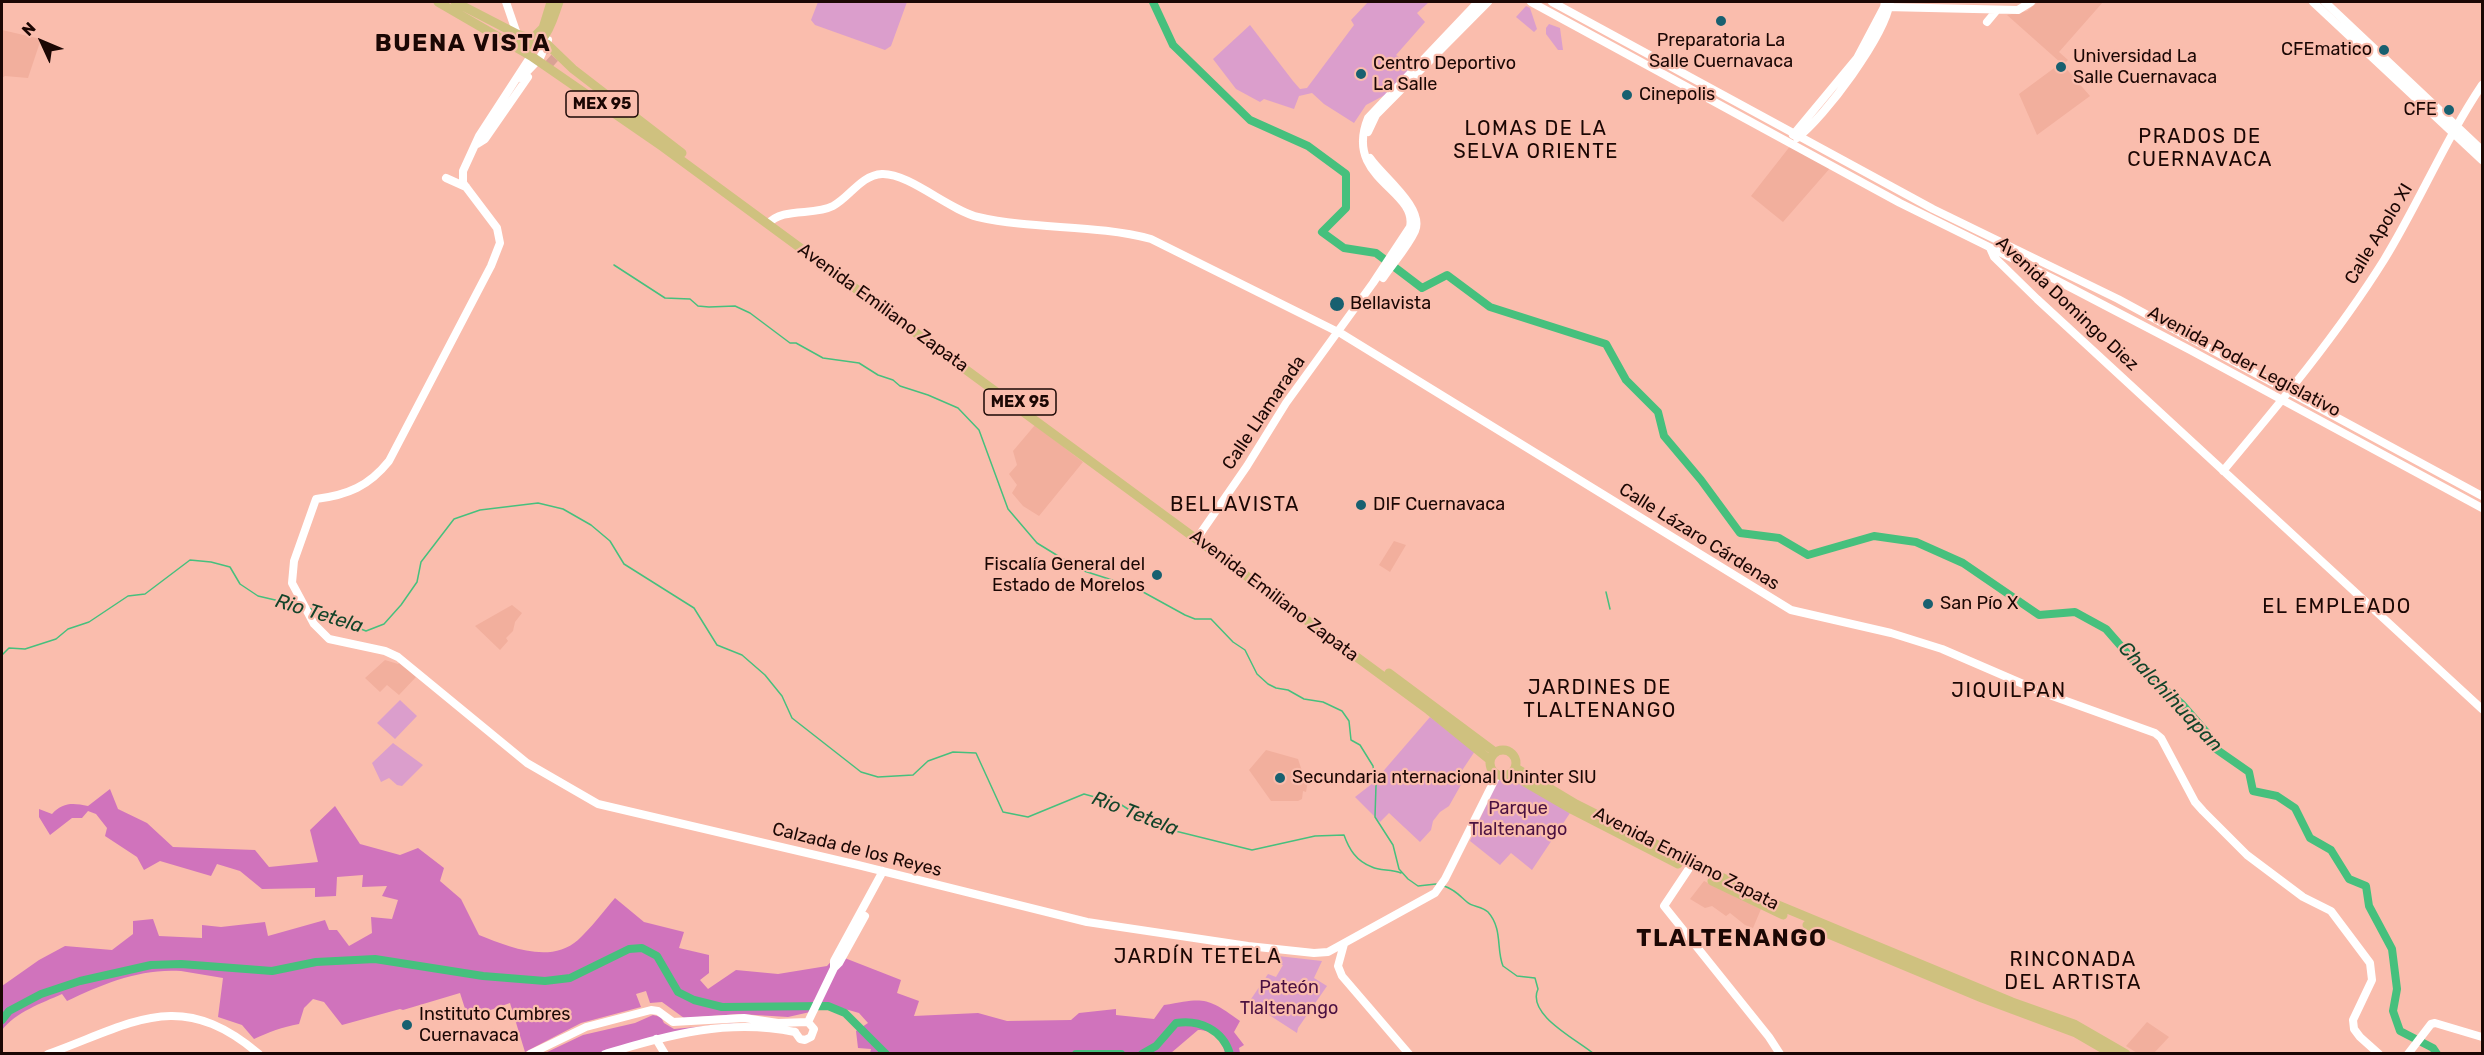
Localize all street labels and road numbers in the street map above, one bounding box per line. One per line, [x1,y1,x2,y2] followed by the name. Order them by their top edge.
[566,91,638,117] road number: MEX 95
[2340,180,2418,288] street label: Calle Apolo XI
[1991,232,2143,376] street label: Avenida Domingo Diez
[794,239,972,377] street label: Avenida Emiliano Zapata
[2144,302,2344,422] street label: Avenida Poder Legislativo
[1218,352,1310,474] street label: Calle Llamarada
[984,389,1056,415] road number: MEX 95
[1615,479,1783,595] street label: Calle Lázaro Cárdenas
[1185,526,1363,666] street label: Avenida Emiliano Zapata
[1590,803,1782,915] street label: Avenida Emiliano Zapata
[770,818,944,882] street label: Calzada de los Reyes

